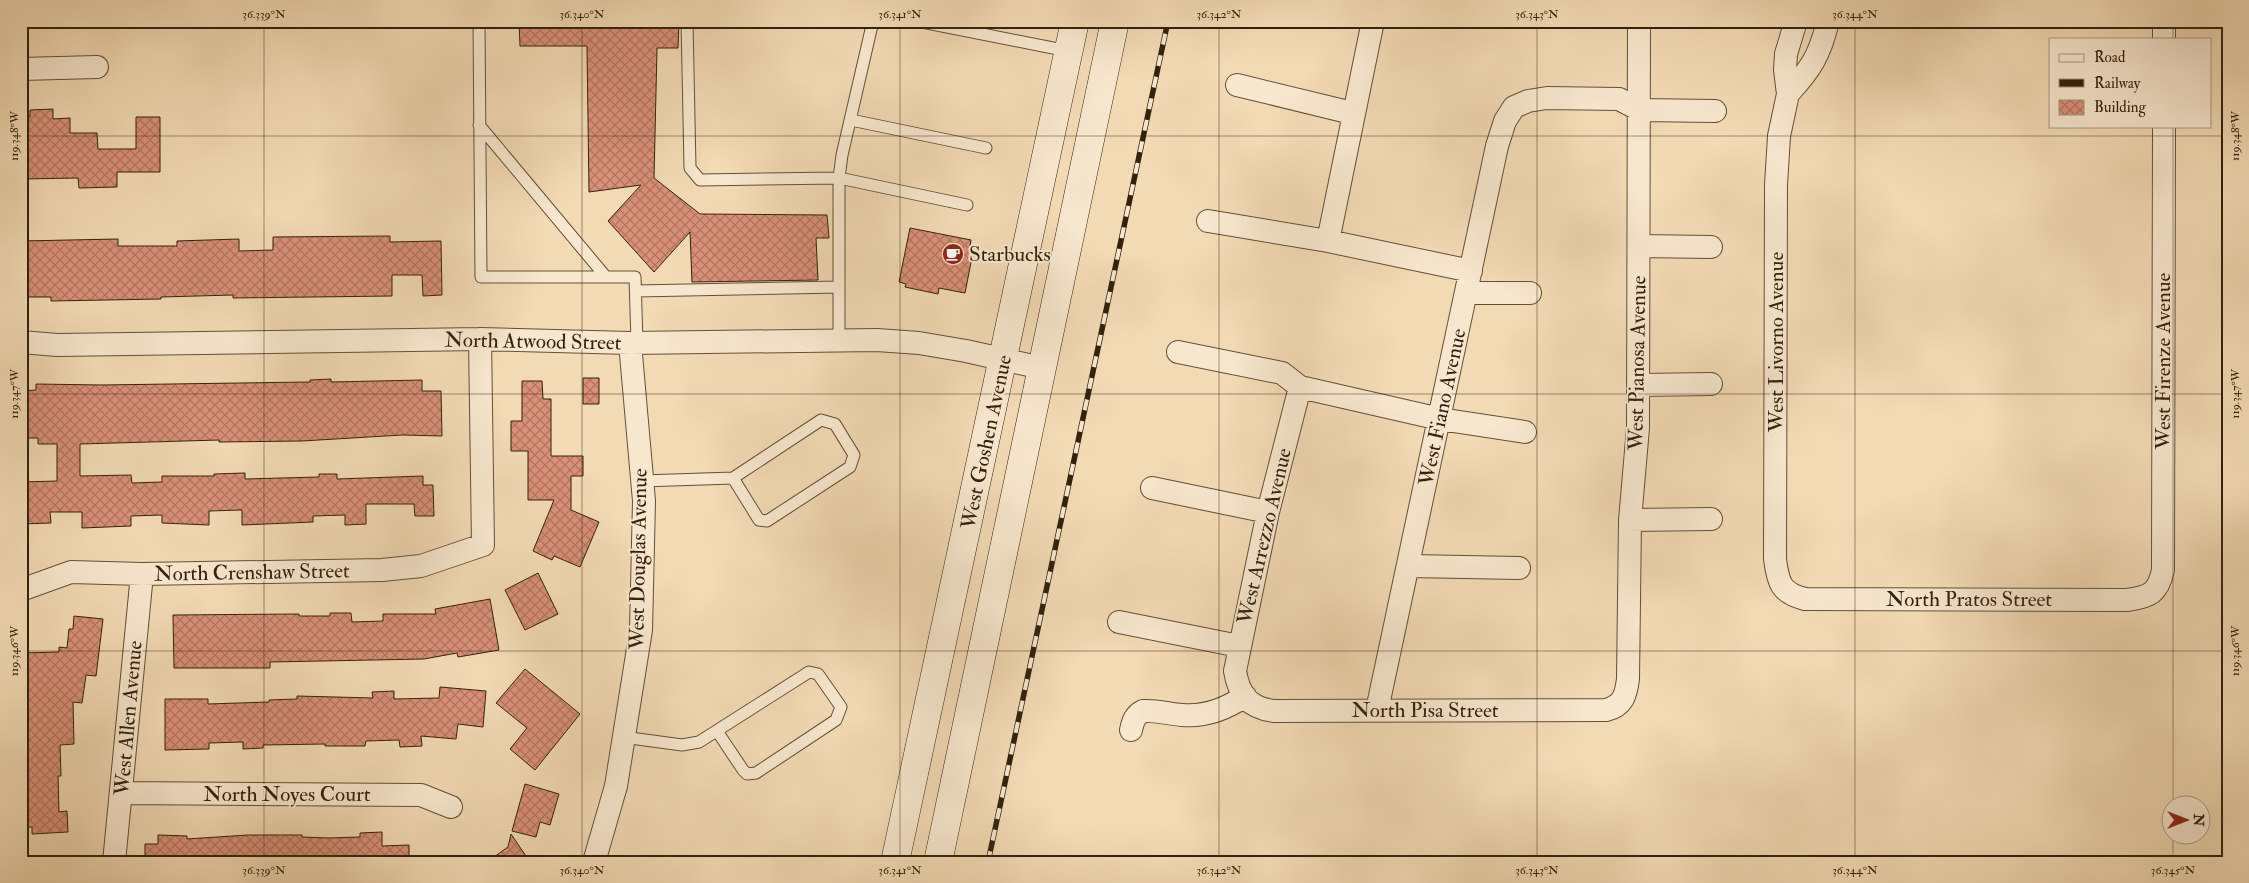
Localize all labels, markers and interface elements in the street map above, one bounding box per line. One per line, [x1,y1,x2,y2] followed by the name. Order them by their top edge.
[242,7,286,22] text: 36.339°N
[559,7,605,22] text: 36.340°N
[878,7,922,22] text: 36.341°N
[1196,7,1242,22] text: 36.342°N
[1515,7,1559,22] text: 36.343°N
[1832,7,1878,22] text: 36.344°N
[2049,38,2212,128] legend
[2094,48,2126,67] text: Road
[2094,74,2141,93] text: Railway
[2094,98,2146,117] text: Building
[7,110,22,161] text: 119.348°W
[2228,110,2243,161] text: 119.348°W
[969,241,1051,268] place label: Starbucks
[941,242,965,266] cafe icon: Starbucks
[1763,252,1790,433] street label: West Livorno Avenue
[2150,272,2177,450] street label: West Firenze Avenue
[1622,275,1653,452] street label: West Pianosa Avenue
[444,326,622,357] street label: North Atwood Street
[1412,326,1472,489] street label: West Fiano Avenue
[955,352,1018,533] street label: West Goshen Avenue
[7,368,22,419] text: 119.347°W
[2228,368,2243,419] text: 119.347°W
[1231,445,1298,628] street label: West Arrezzo Avenue
[623,468,654,651] street label: West Douglas Avenue
[154,557,350,588] street label: North Crenshaw Street
[1886,586,2052,613] street label: North Pratos Street
[7,625,22,676] text: 119.346°W
[2228,625,2243,676] text: 119.346°W
[108,639,149,798] street label: West Allen Avenue
[1351,697,1499,724] street label: North Pisa Street
[203,781,371,808] street label: North Noyes Court
[2162,796,2212,846] north arrow
[2190,813,2207,827] text: N
[242,863,286,878] text: 36.339°N
[559,863,605,878] text: 36.340°N
[878,863,922,878] text: 36.341°N
[1196,863,1242,878] text: 36.342°N
[1515,863,1559,878] text: 36.343°N
[1832,863,1878,878] text: 36.344°N
[2151,863,2195,878] text: 36.345°N

